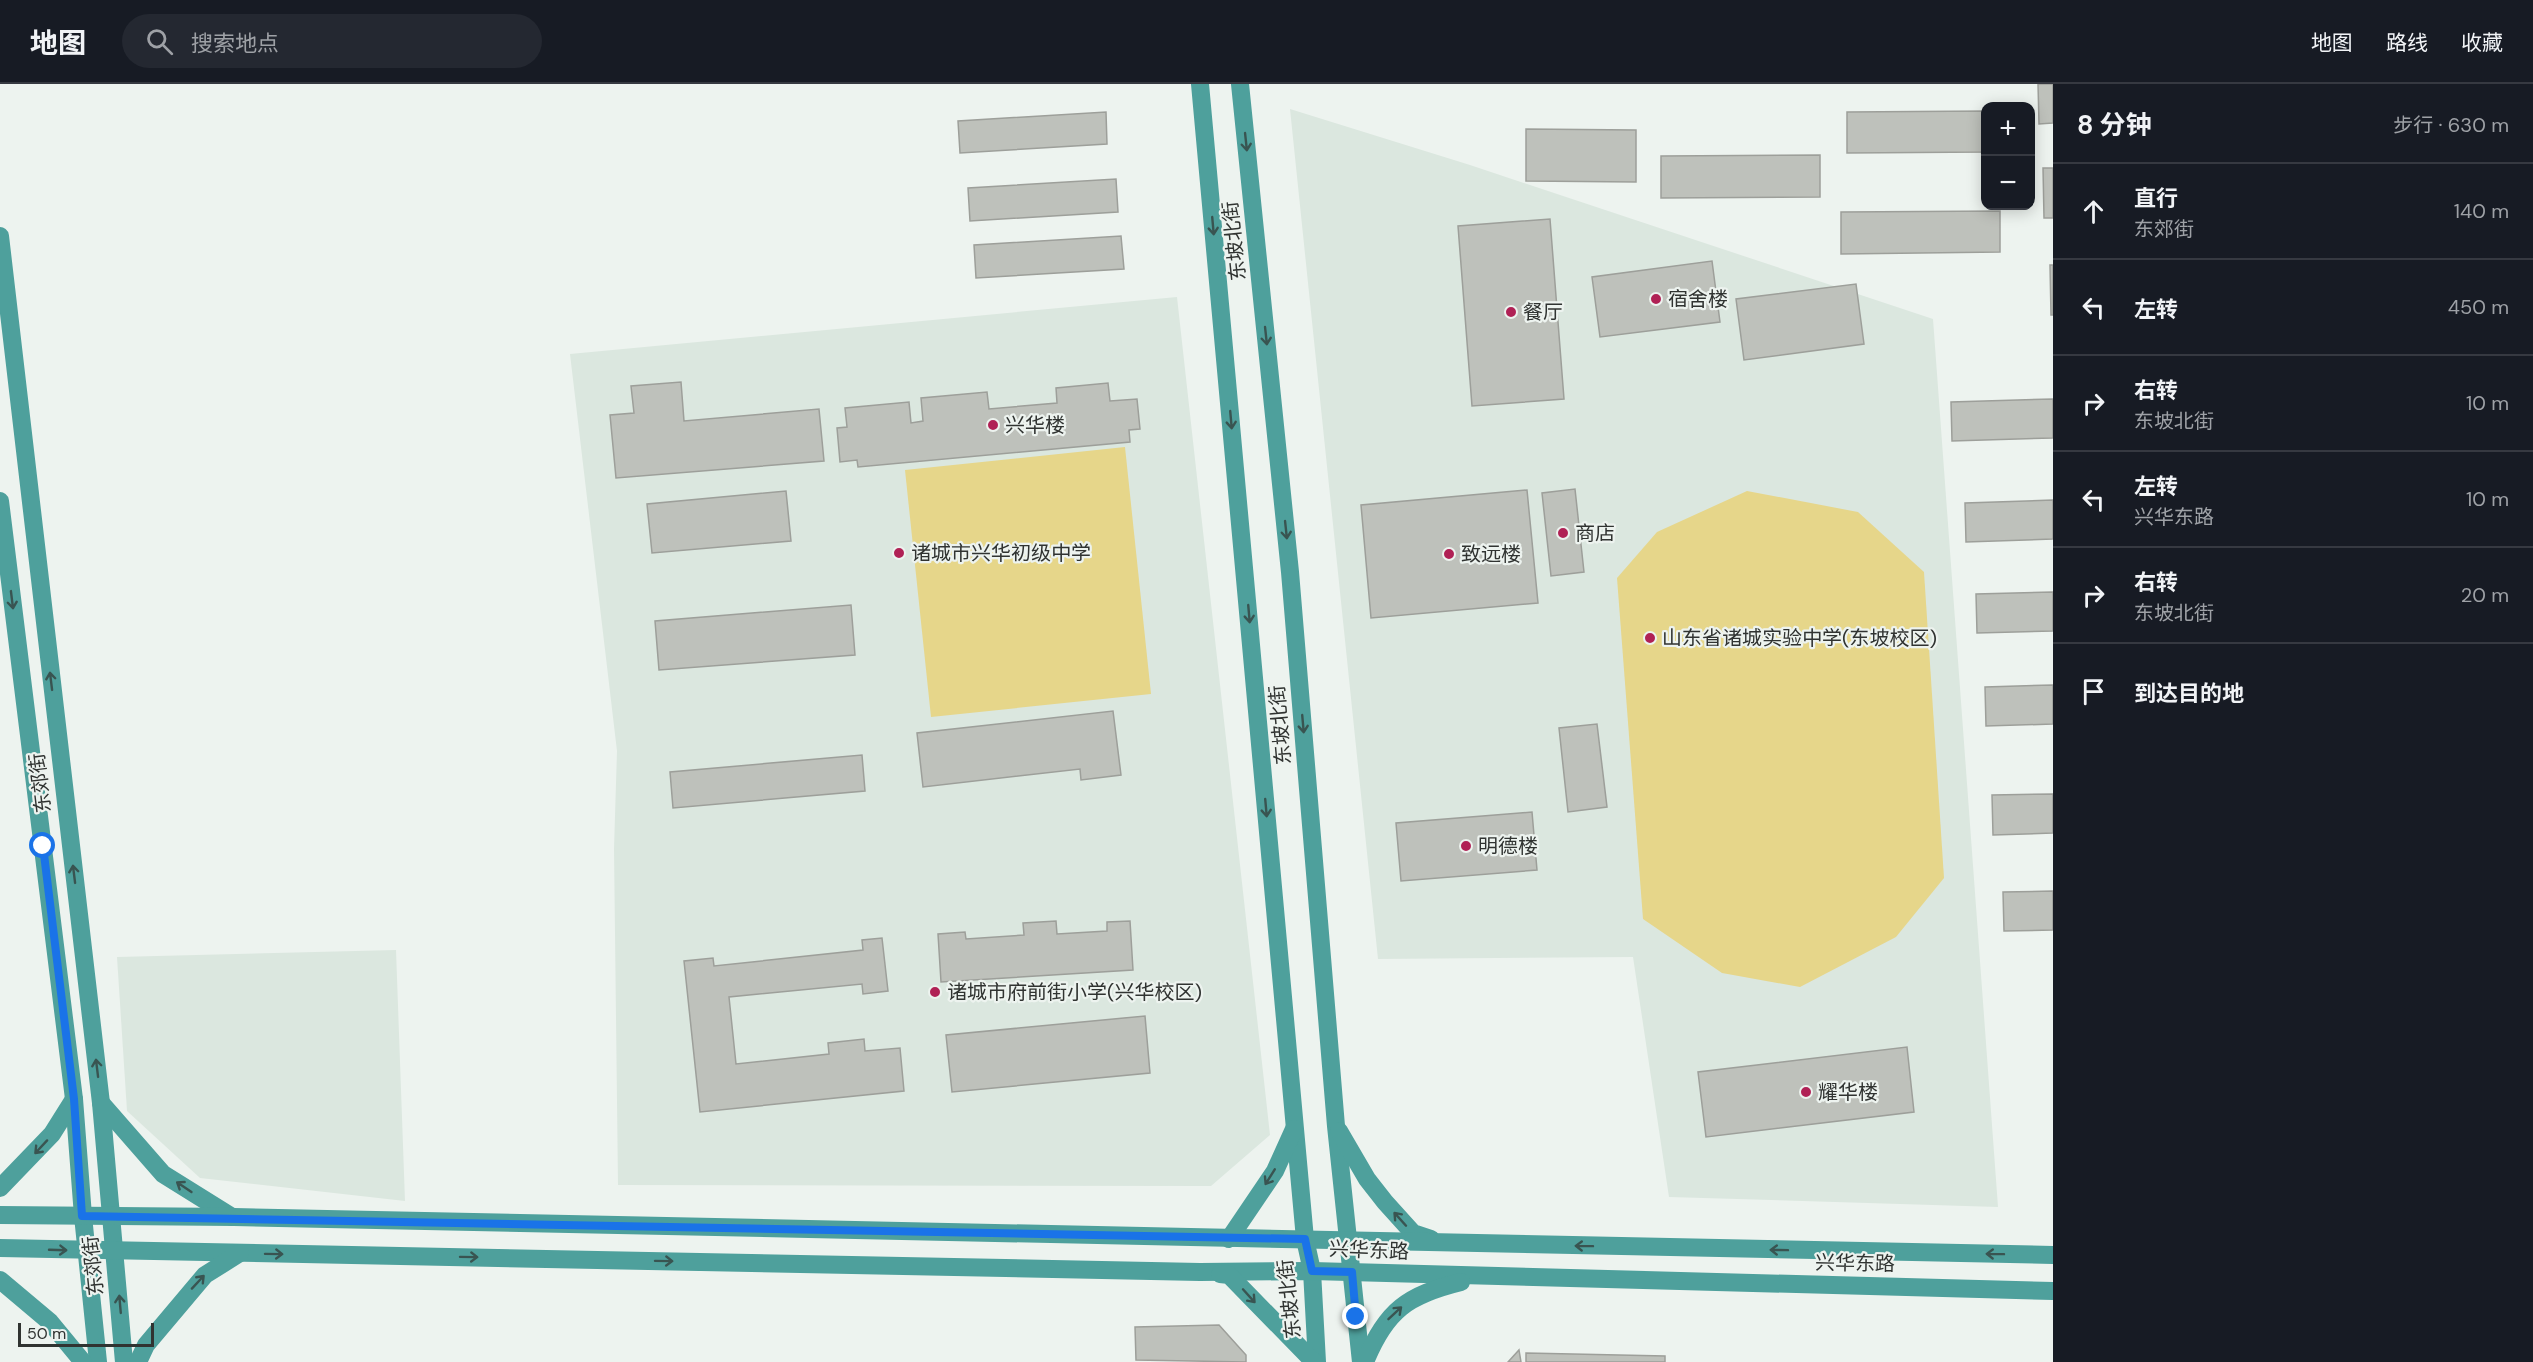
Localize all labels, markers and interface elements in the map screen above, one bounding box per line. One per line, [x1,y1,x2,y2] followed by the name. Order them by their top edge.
[122,14,542,68] search box
[30,25,86,62] text: 地图
[143,25,176,58] icon: search
[191,29,279,58] text: 搜索地点
[2311,29,2353,57] text: 地图
[2386,29,2428,57] text: 路线
[2461,29,2503,57] text: 收藏
[1981,102,2035,210] map controls
[1981,102,2035,156] button: +
[2077,108,2152,142] text: 8 分钟
[2393,112,2509,138] text: 步行 · 630 m
[1241,132,1252,152] one-way arrow
[1981,156,2035,210] button: −
[2134,184,2178,213] text: 直行
[2077,195,2110,228] icon: ahead
[2454,198,2509,224] text: 140 m
[1217,200,1251,282] street label: 东坡北街
[1208,215,1219,235] one-way arrow
[2134,216,2194,242] text: 东郊街
[1668,286,1728,312] place label: 宿舍楼
[2077,291,2110,324] icon: left
[1649,292,1663,306] marker: 宿舍楼
[2448,294,2509,320] text: 450 m
[2134,295,2178,324] text: 左转
[1523,299,1563,325] place label: 餐厅
[1504,305,1518,319] marker: 餐厅
[1261,326,1272,346] one-way arrow
[2134,376,2178,405] text: 右转
[2077,387,2110,420] icon: right
[2466,390,2509,416] text: 10 m
[2134,408,2214,434] text: 东坡北街
[1226,410,1237,430] one-way arrow
[1005,412,1065,438] place label: 兴华楼
[986,418,1000,432] marker: 兴华楼
[2134,472,2178,501] text: 左转
[2077,483,2110,516] icon: left
[2466,486,2509,512] text: 10 m
[2134,504,2214,530] text: 兴华东路
[1281,520,1292,540] one-way arrow
[1575,520,1615,546] place label: 商店
[1556,526,1570,540] marker: 商店
[911,540,1091,566] place label: 诸城市兴华初级中学
[1461,541,1521,567] place label: 致远楼
[892,546,906,560] marker: 诸城市兴华初级中学
[1442,547,1456,561] marker: 致远楼
[2134,568,2178,597] text: 右转
[2077,579,2110,612] icon: right
[2461,582,2509,608] text: 20 m
[7,590,18,610] one-way arrow
[2134,600,2214,626] text: 东坡北街
[1244,604,1255,624] one-way arrow
[1662,625,1937,651] place label: 山东省诸城实验中学(东坡校区)
[1643,631,1657,645] marker: 山东省诸城实验中学(东坡校区)
[45,671,56,691] one-way arrow
[2077,675,2110,708] icon: arrive
[2134,679,2244,708] text: 到达目的地
[1264,684,1296,766] street label: 东坡北街
[1298,714,1309,734] one-way arrow
[23,752,57,814] street label: 东郊街
[1261,798,1272,818] one-way arrow
[29,832,55,858] route start
[1478,833,1538,859] place label: 明德楼
[1459,839,1473,853] marker: 明德楼
[68,865,79,885] one-way arrow
[947,979,1202,1005] place label: 诸城市府前街小学(兴华校区)
[928,985,942,999] marker: 诸城市府前街小学(兴华校区)
[91,1058,102,1078] one-way arrow
[1818,1079,1878,1105] place label: 耀华楼
[1799,1085,1813,1099] marker: 耀华楼
[34,1139,48,1154] one-way arrow
[1264,1168,1276,1185] one-way arrow
[176,1181,192,1193] one-way arrow
[1393,1212,1407,1227] one-way arrow
[77,1235,109,1297] street label: 东郊街
[1329,1236,1409,1264] street label: 兴华东路
[1574,1241,1594,1252] one-way arrow
[1769,1244,1789,1256] one-way arrow
[48,1245,68,1256] one-way arrow
[264,1248,284,1259] one-way arrow
[1985,1248,2005,1260] one-way arrow
[1815,1249,1895,1277] street label: 兴华东路
[459,1252,479,1263] one-way arrow
[654,1255,674,1267] one-way arrow
[1272,1258,1306,1340] street label: 东坡北街
[191,1275,206,1290] one-way arrow
[1242,1288,1256,1303] one-way arrow
[114,1294,125,1314] one-way arrow
[1342,1303,1368,1329] route end
[1388,1306,1403,1320] one-way arrow
[18,1320,154,1348] scale bar
[27,1323,66,1344] text: 50 m

